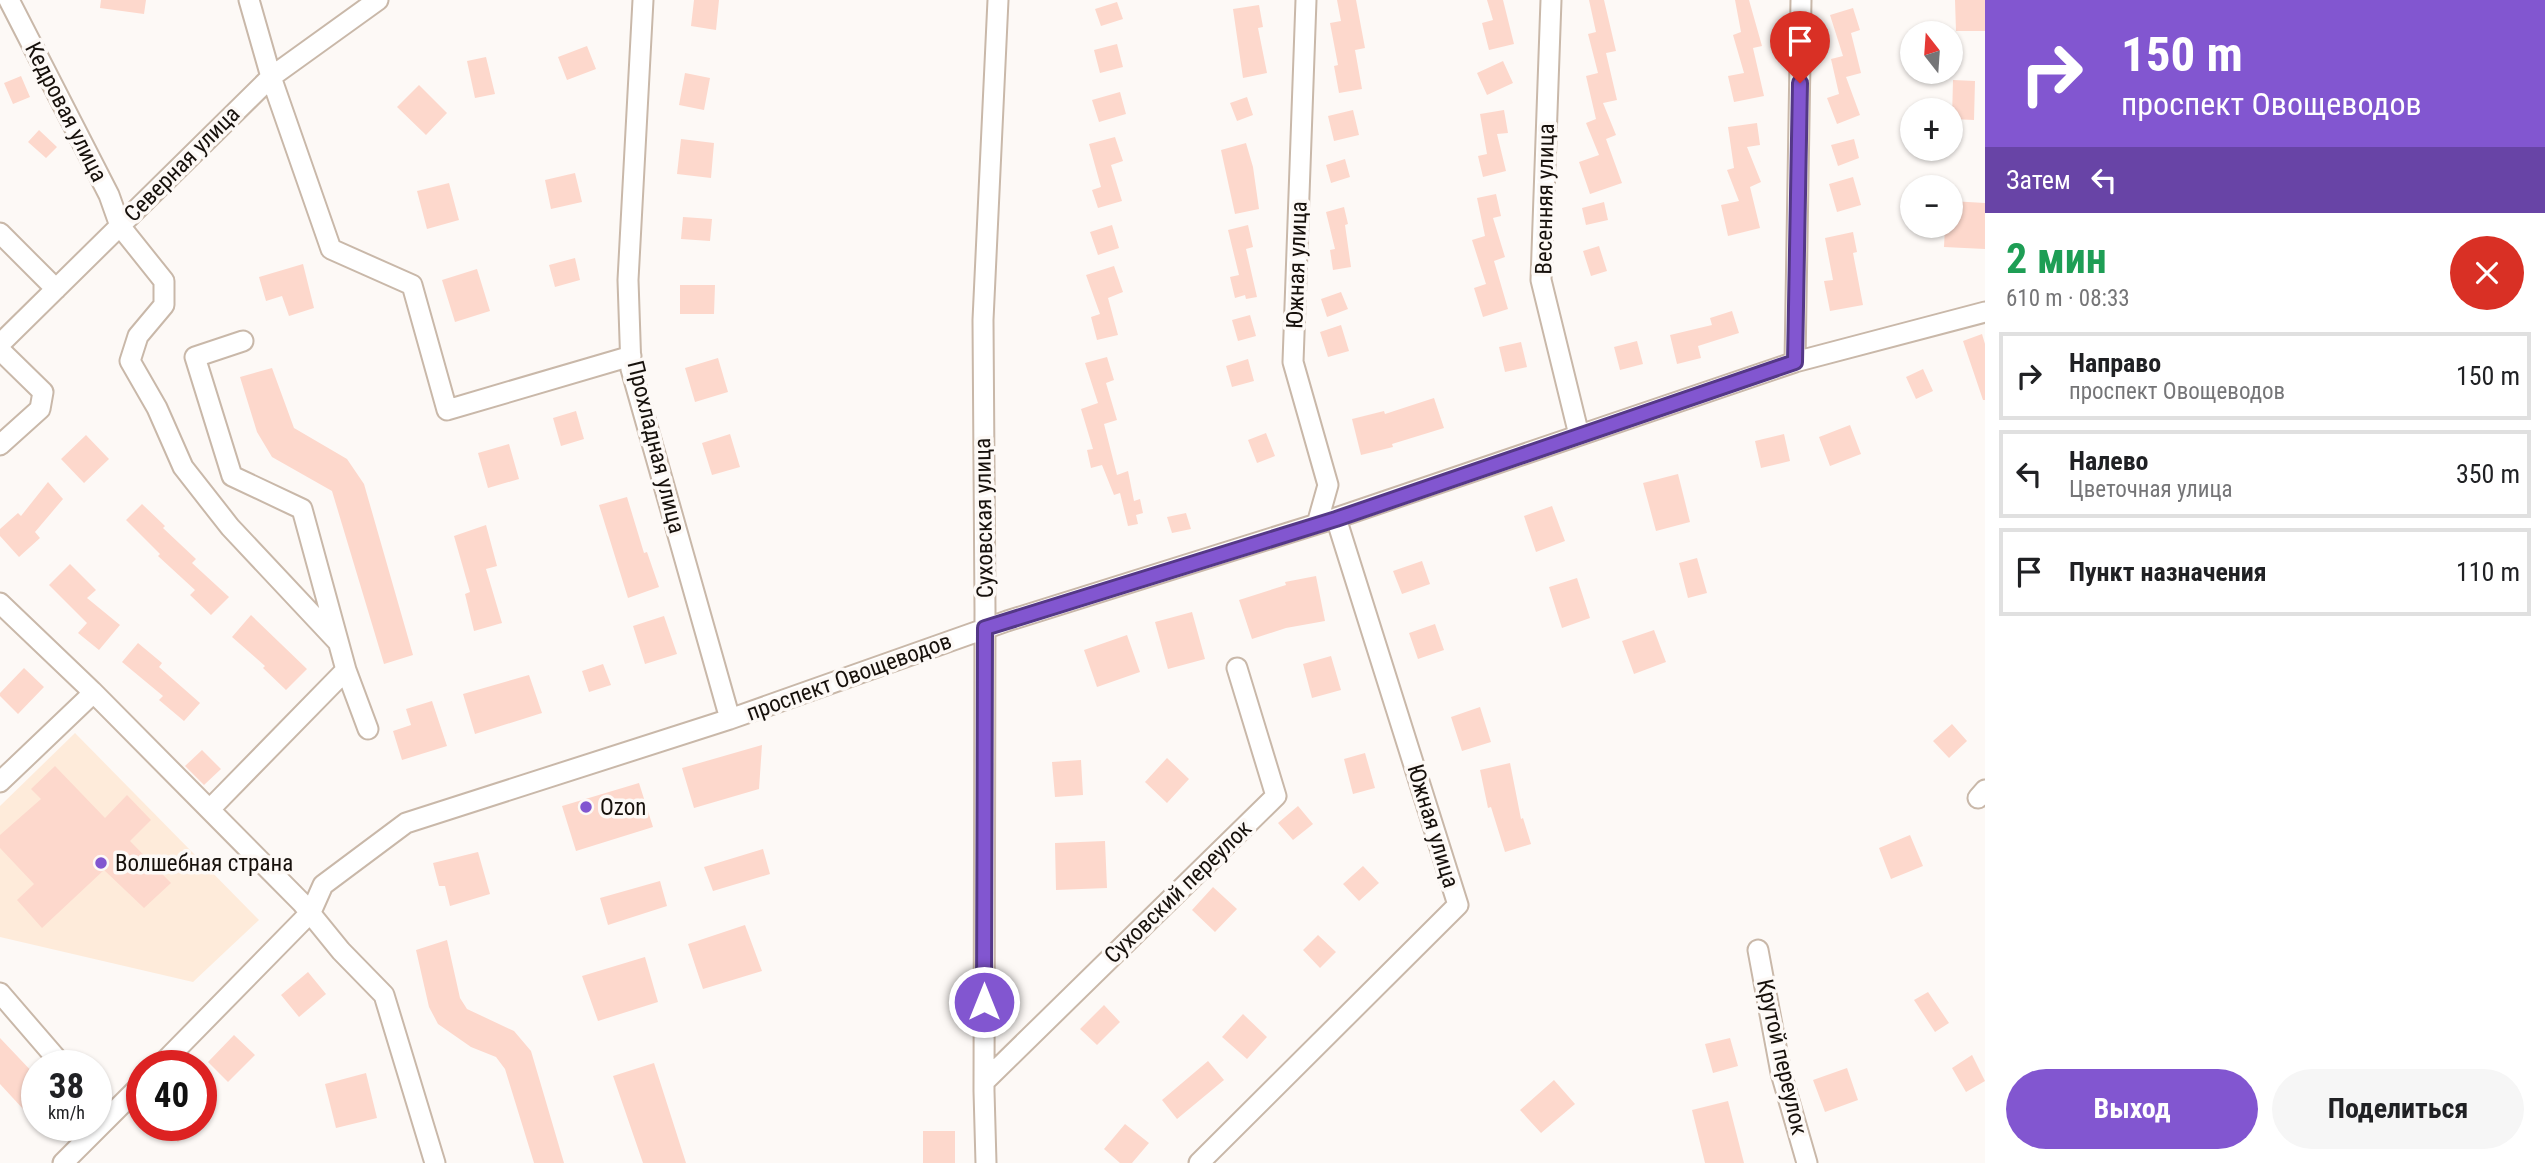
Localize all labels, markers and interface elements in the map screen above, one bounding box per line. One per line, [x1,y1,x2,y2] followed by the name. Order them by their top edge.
[1770,11,1830,83] pin
[1900,21,1964,84] north arrow
[1900,21,1963,238] map controls
[1781,22,1819,60] icon: arrive
[2121,26,2243,83] text: 150 m
[2006,28,2097,119] icon: right
[19,38,113,186] street label: Кедровая улица
[2121,85,2422,123] text: проспект Овощеводов
[1900,98,1963,161] button: +
[119,101,245,227] street label: Северная улица
[1530,123,1560,275] street label: Весенняя улица
[2085,161,2123,199] icon: left
[2006,165,2071,195] text: Затем
[1900,175,1963,238] button: −
[1281,201,1313,329] street label: Южная улица
[2006,234,2107,283] text: 2 мин
[2450,236,2524,310] button: close
[2006,285,2130,312] text: 610 m · 08:33
[2069,348,2161,378] text: Направо
[2010,357,2048,395] icon: right
[622,358,690,536] street label: Прохладная улица
[2456,361,2520,391] text: 150 m
[2069,378,2285,405] text: проспект Овощеводов
[969,438,999,598] street label: Суховская улица
[2069,446,2149,476] text: Налево
[2010,455,2048,493] icon: left
[2456,459,2520,489] text: 350 m
[2069,476,2233,503] text: Цветочная улица
[2010,553,2048,591] icon: arrive
[2069,557,2267,587] text: Пункт назначения
[2456,557,2520,587] text: 110 m
[743,627,955,727] street label: проспект Овощеводов
[1401,761,1465,891] street label: Южная улица
[600,794,646,821] place label: Ozon
[578,799,594,815] marker: Ozon
[1099,815,1257,969] street label: Суховский переулок
[115,850,293,877] place label: Волшебная страна
[93,855,109,871] marker: Волшебная страна
[947,965,1021,1039] position arrow
[1751,976,1813,1138] street label: Крутой переулок
[126,1050,217,1141] speed limit sign: 40
[49,1066,84,1107] text: 38
[2006,1069,2258,1149] button: Выход
[2272,1069,2524,1149] button: Поделиться
[48,1102,85,1123] text: km/h

